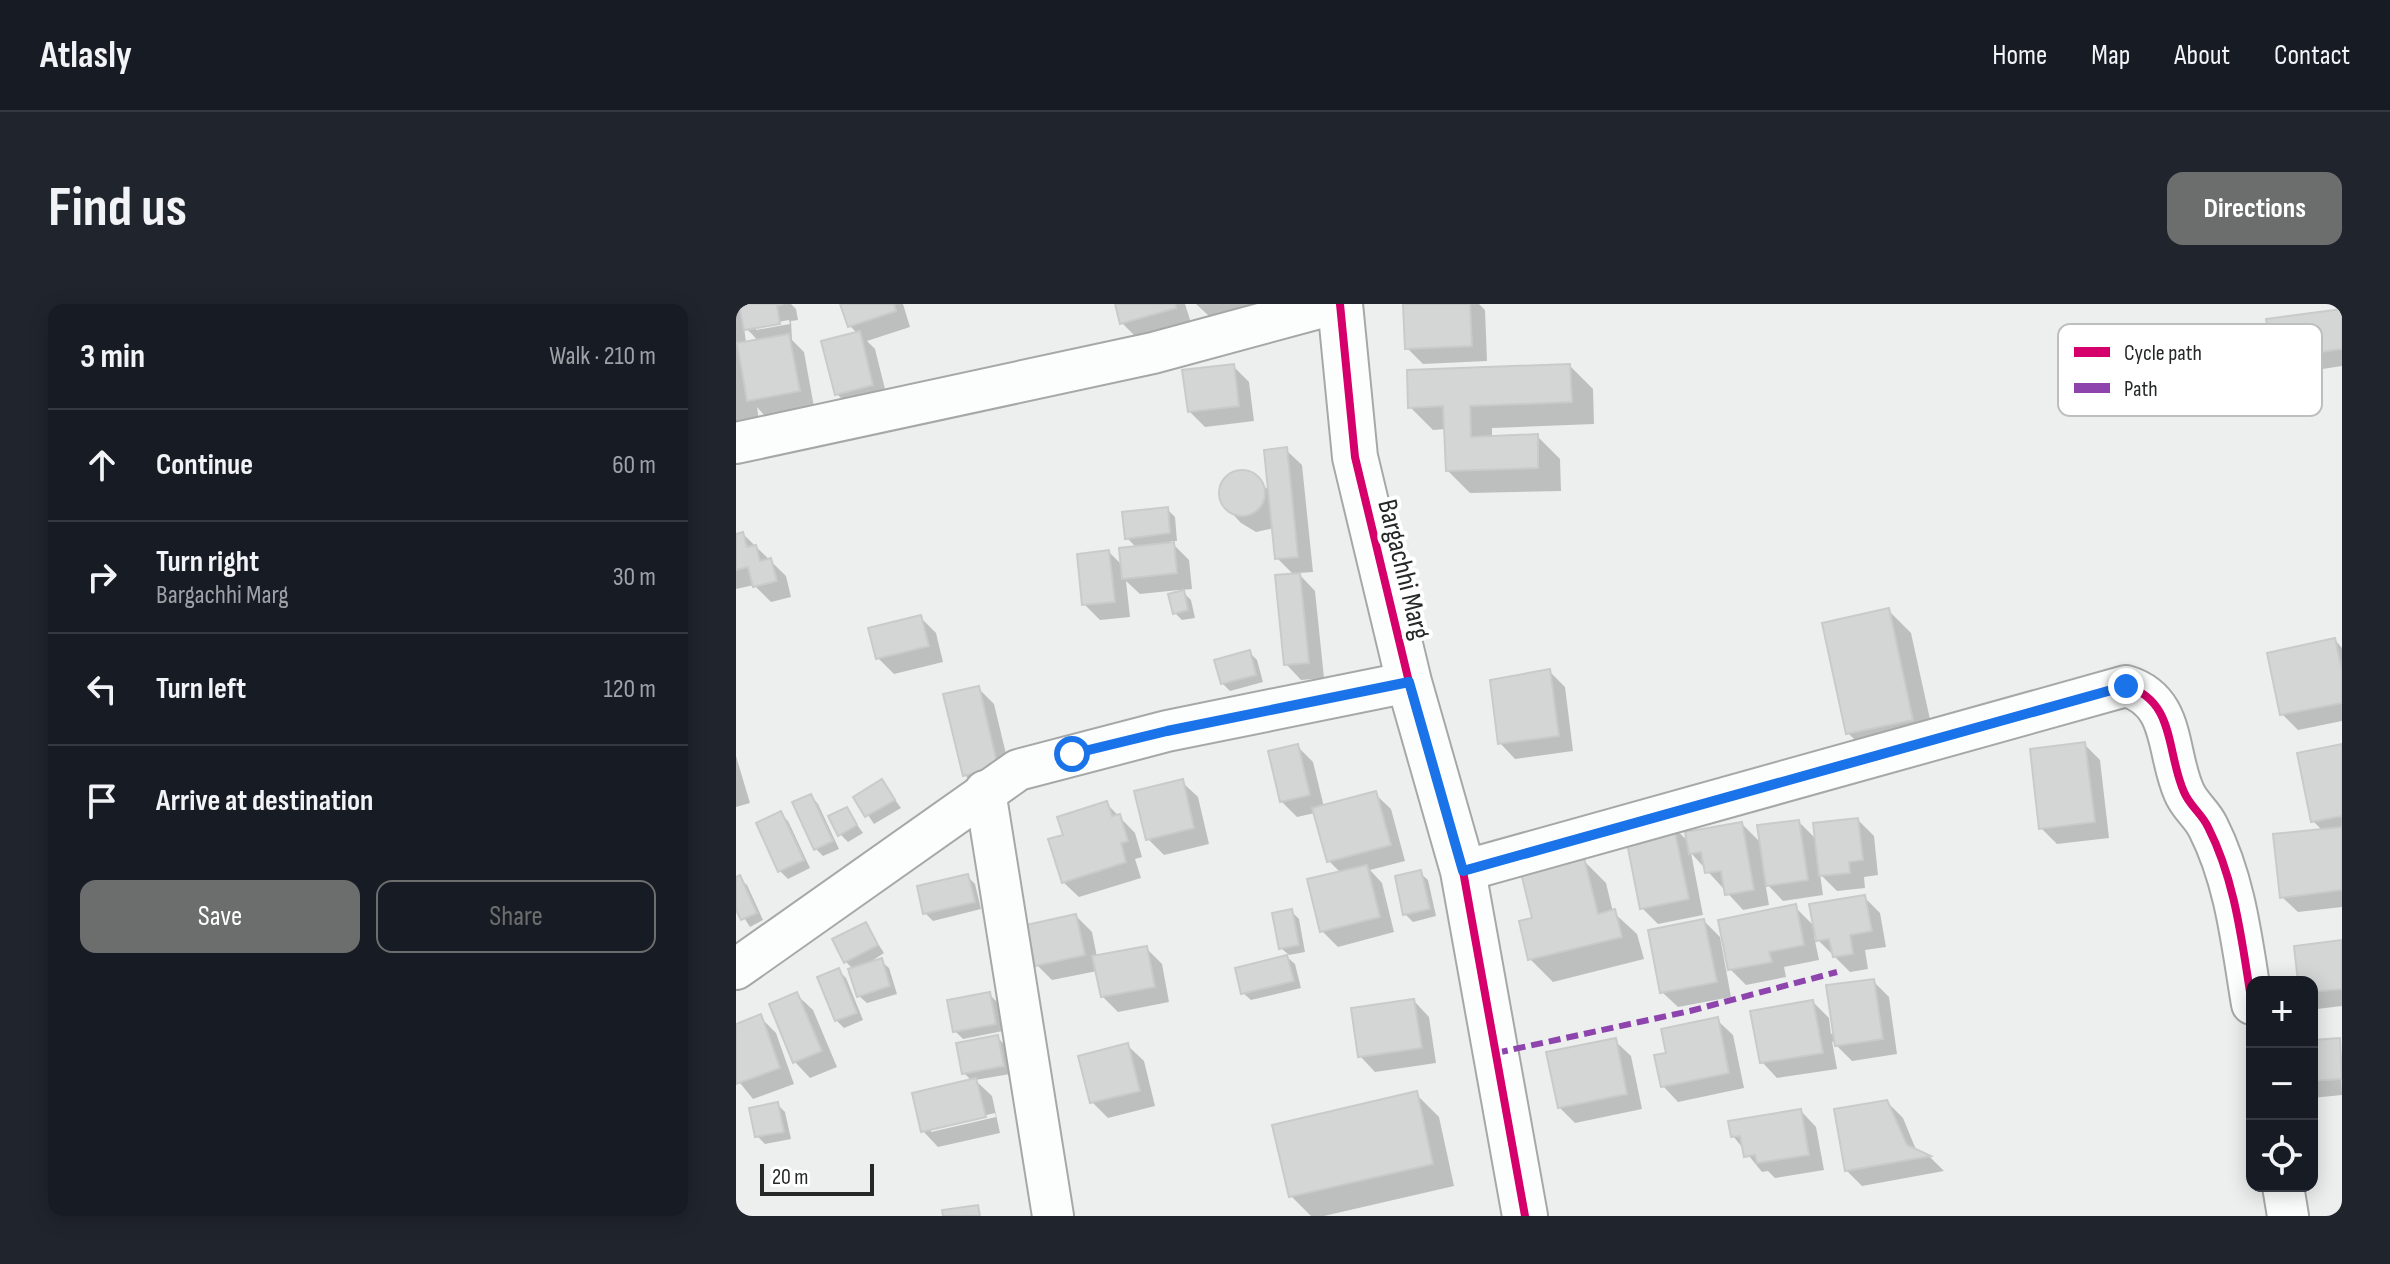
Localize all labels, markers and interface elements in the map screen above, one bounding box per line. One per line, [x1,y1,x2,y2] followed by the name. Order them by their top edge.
[40,33,132,78] text: Atlasly
[1992,39,2047,72] text: Home
[2091,39,2130,72] text: Map
[2174,39,2230,72] text: About
[2274,39,2350,72] text: Contact
[2167,172,2342,245] button: Directions
[48,175,187,242] text: Find us
[2058,324,2322,416] legend
[80,336,145,377] text: 3 min
[2124,340,2202,367] text: Cycle path
[549,341,656,372] text: Walk · 210 m
[2124,376,2158,403] text: Path
[80,443,124,487] icon: ahead
[156,447,253,483] text: Continue
[612,450,656,481] text: 60 m
[1370,496,1437,643] street label: Bargachhi Marg
[156,544,259,580] text: Turn right
[80,555,124,599] icon: right
[613,562,656,593] text: 30 m
[156,580,289,611] text: Bargachhi Marg
[80,667,124,711] icon: left
[2108,668,2144,704] route end
[156,671,246,707] text: Turn left
[603,674,656,705] text: 120 m
[1054,736,1090,772] route start
[80,779,124,823] icon: arrive
[156,783,373,819] text: Arrive at destination
[80,880,360,953] button: Save
[376,880,656,953] button: Share
[2246,976,2318,1192] map controls
[2246,976,2318,1048] button: +
[2246,1048,2318,1120] button: −
[2246,1120,2318,1192] button: locate
[760,1160,874,1196] scale bar
[772,1164,809,1191] text: 20 m

